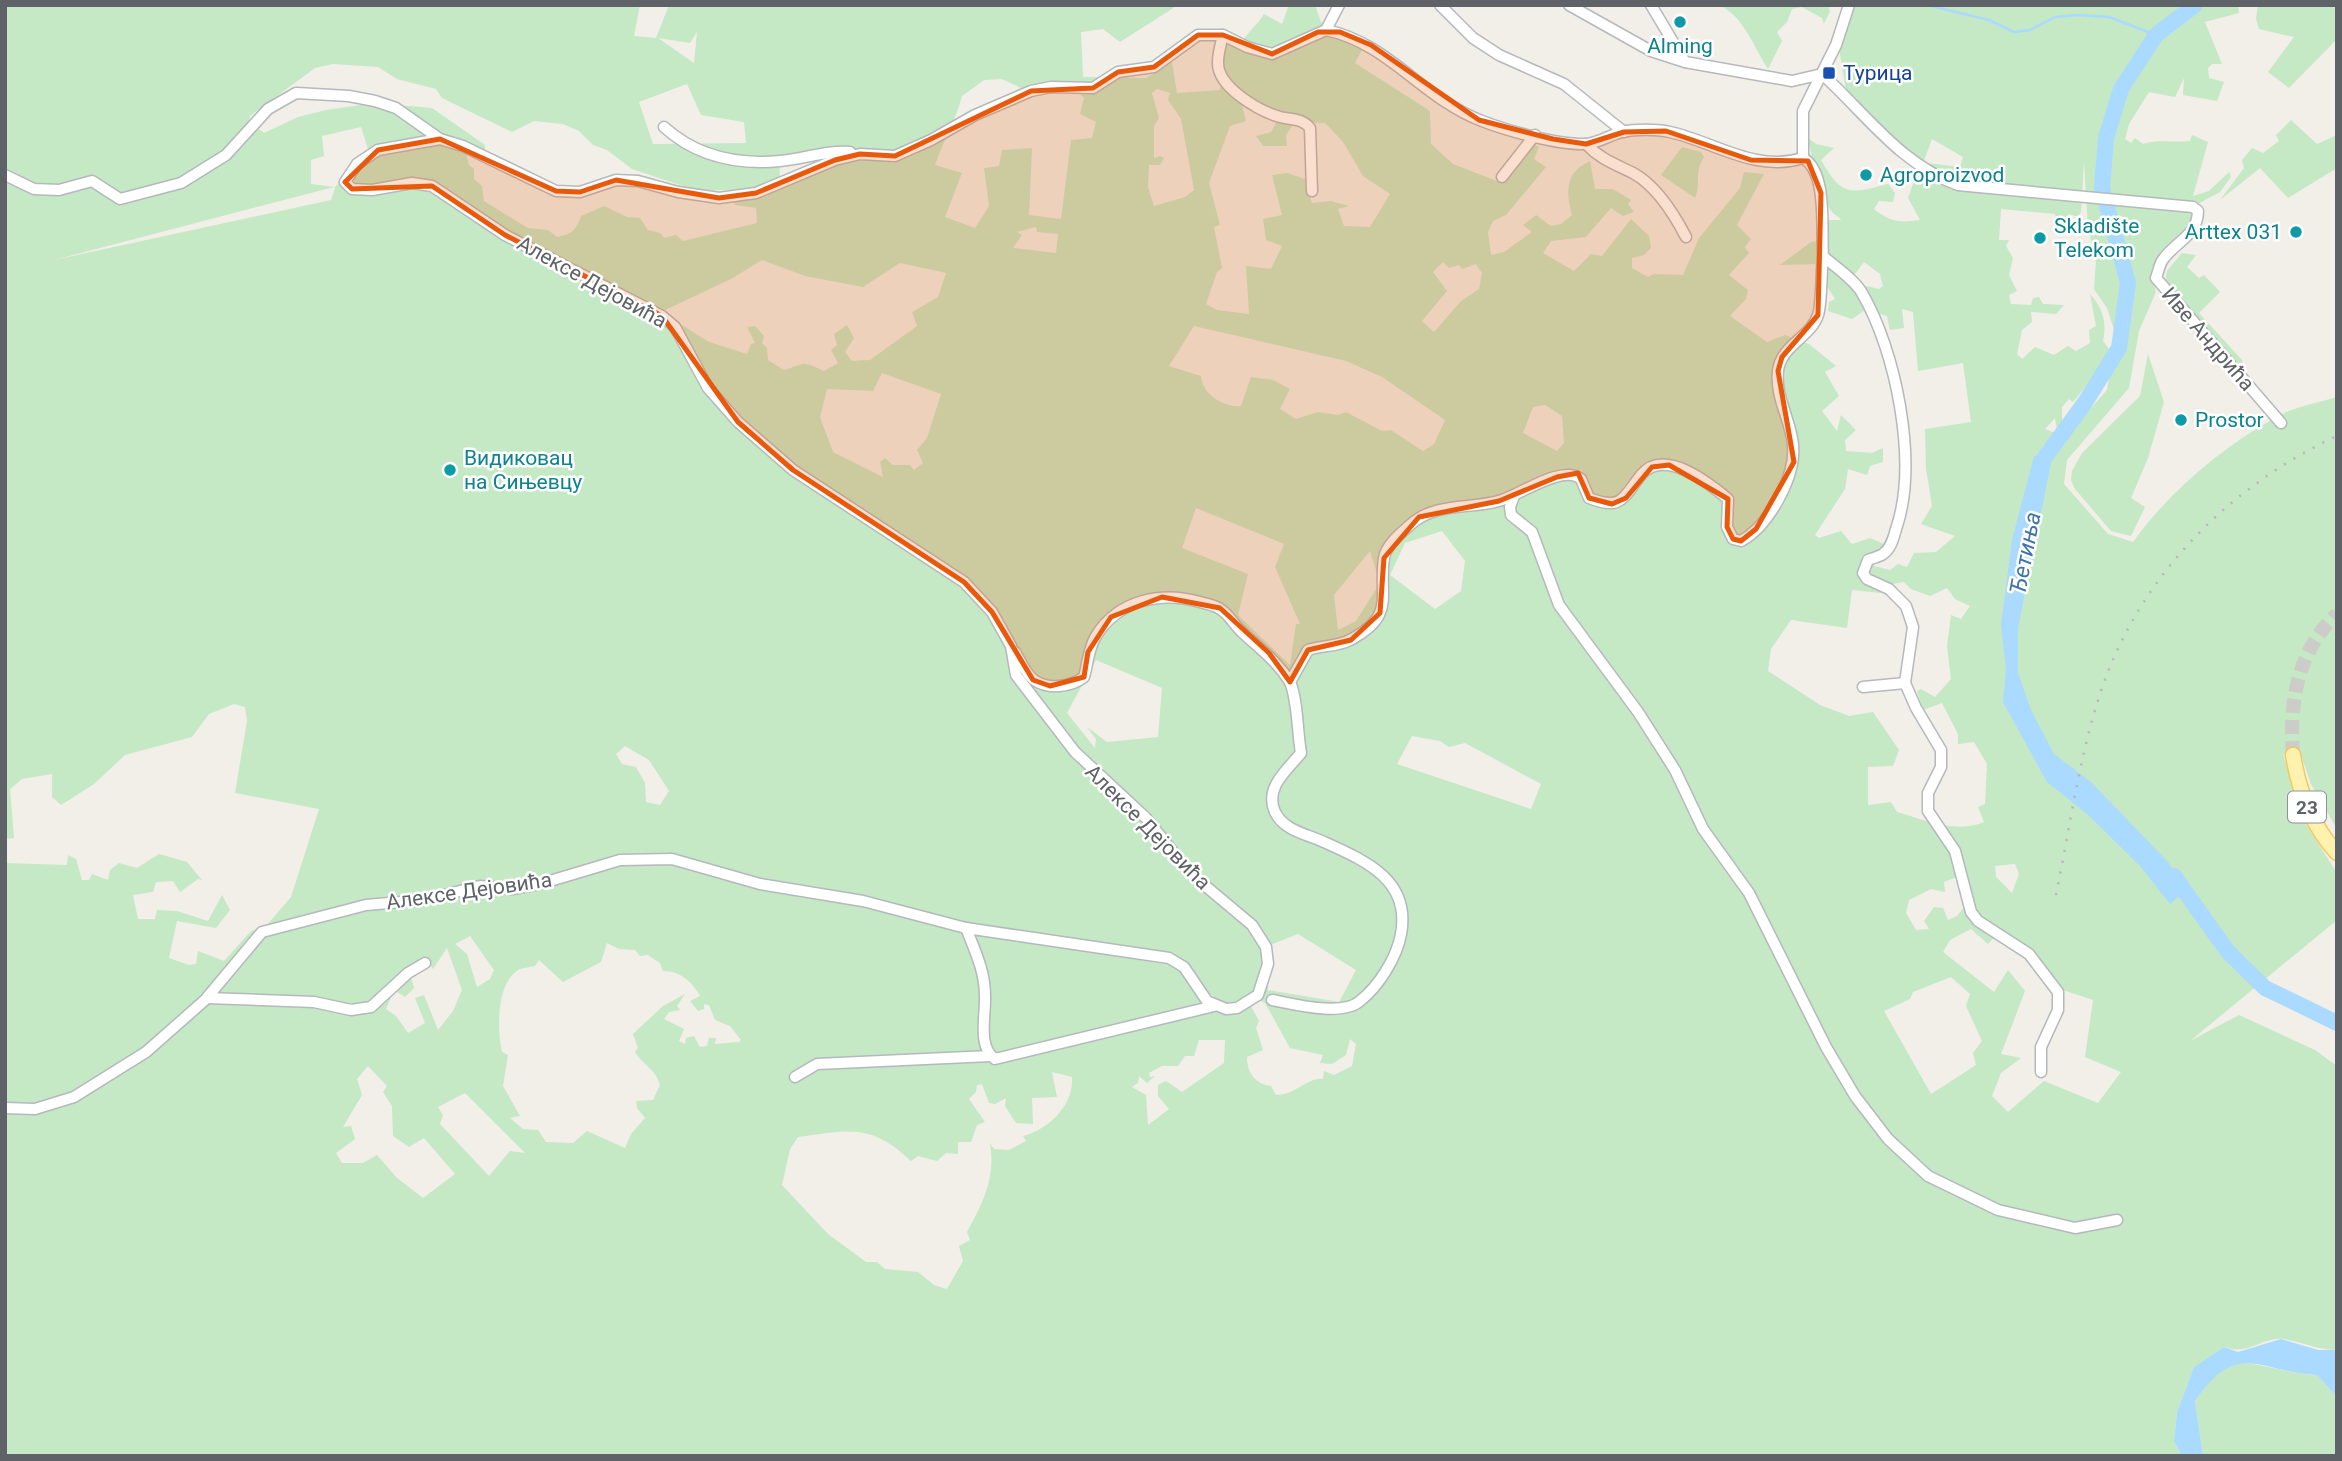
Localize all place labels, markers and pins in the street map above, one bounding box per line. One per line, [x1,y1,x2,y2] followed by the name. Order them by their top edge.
[1672,14,1688,30] marker: Alming
[1647,34,1713,58] place label: Alming
[1843,61,1913,85] place label: Турица
[1821,65,1837,81] marker: Турица
[1880,163,2004,187] place label: Agroproizvod
[1858,167,1874,183] marker: Agroproizvod
[2054,214,2139,262] place label: Skladište Telekom
[2185,220,2282,244] place label: Arttex 031
[2288,224,2304,240] marker: Arttex 031
[2032,230,2048,246] marker: Skladište Telekom
[2195,408,2264,432] place label: Prostor
[2173,412,2189,428] marker: Prostor
[464,446,582,494] place label: Видиковац на Сињевцу
[442,462,458,478] marker: Видиковац на Сињевцу

